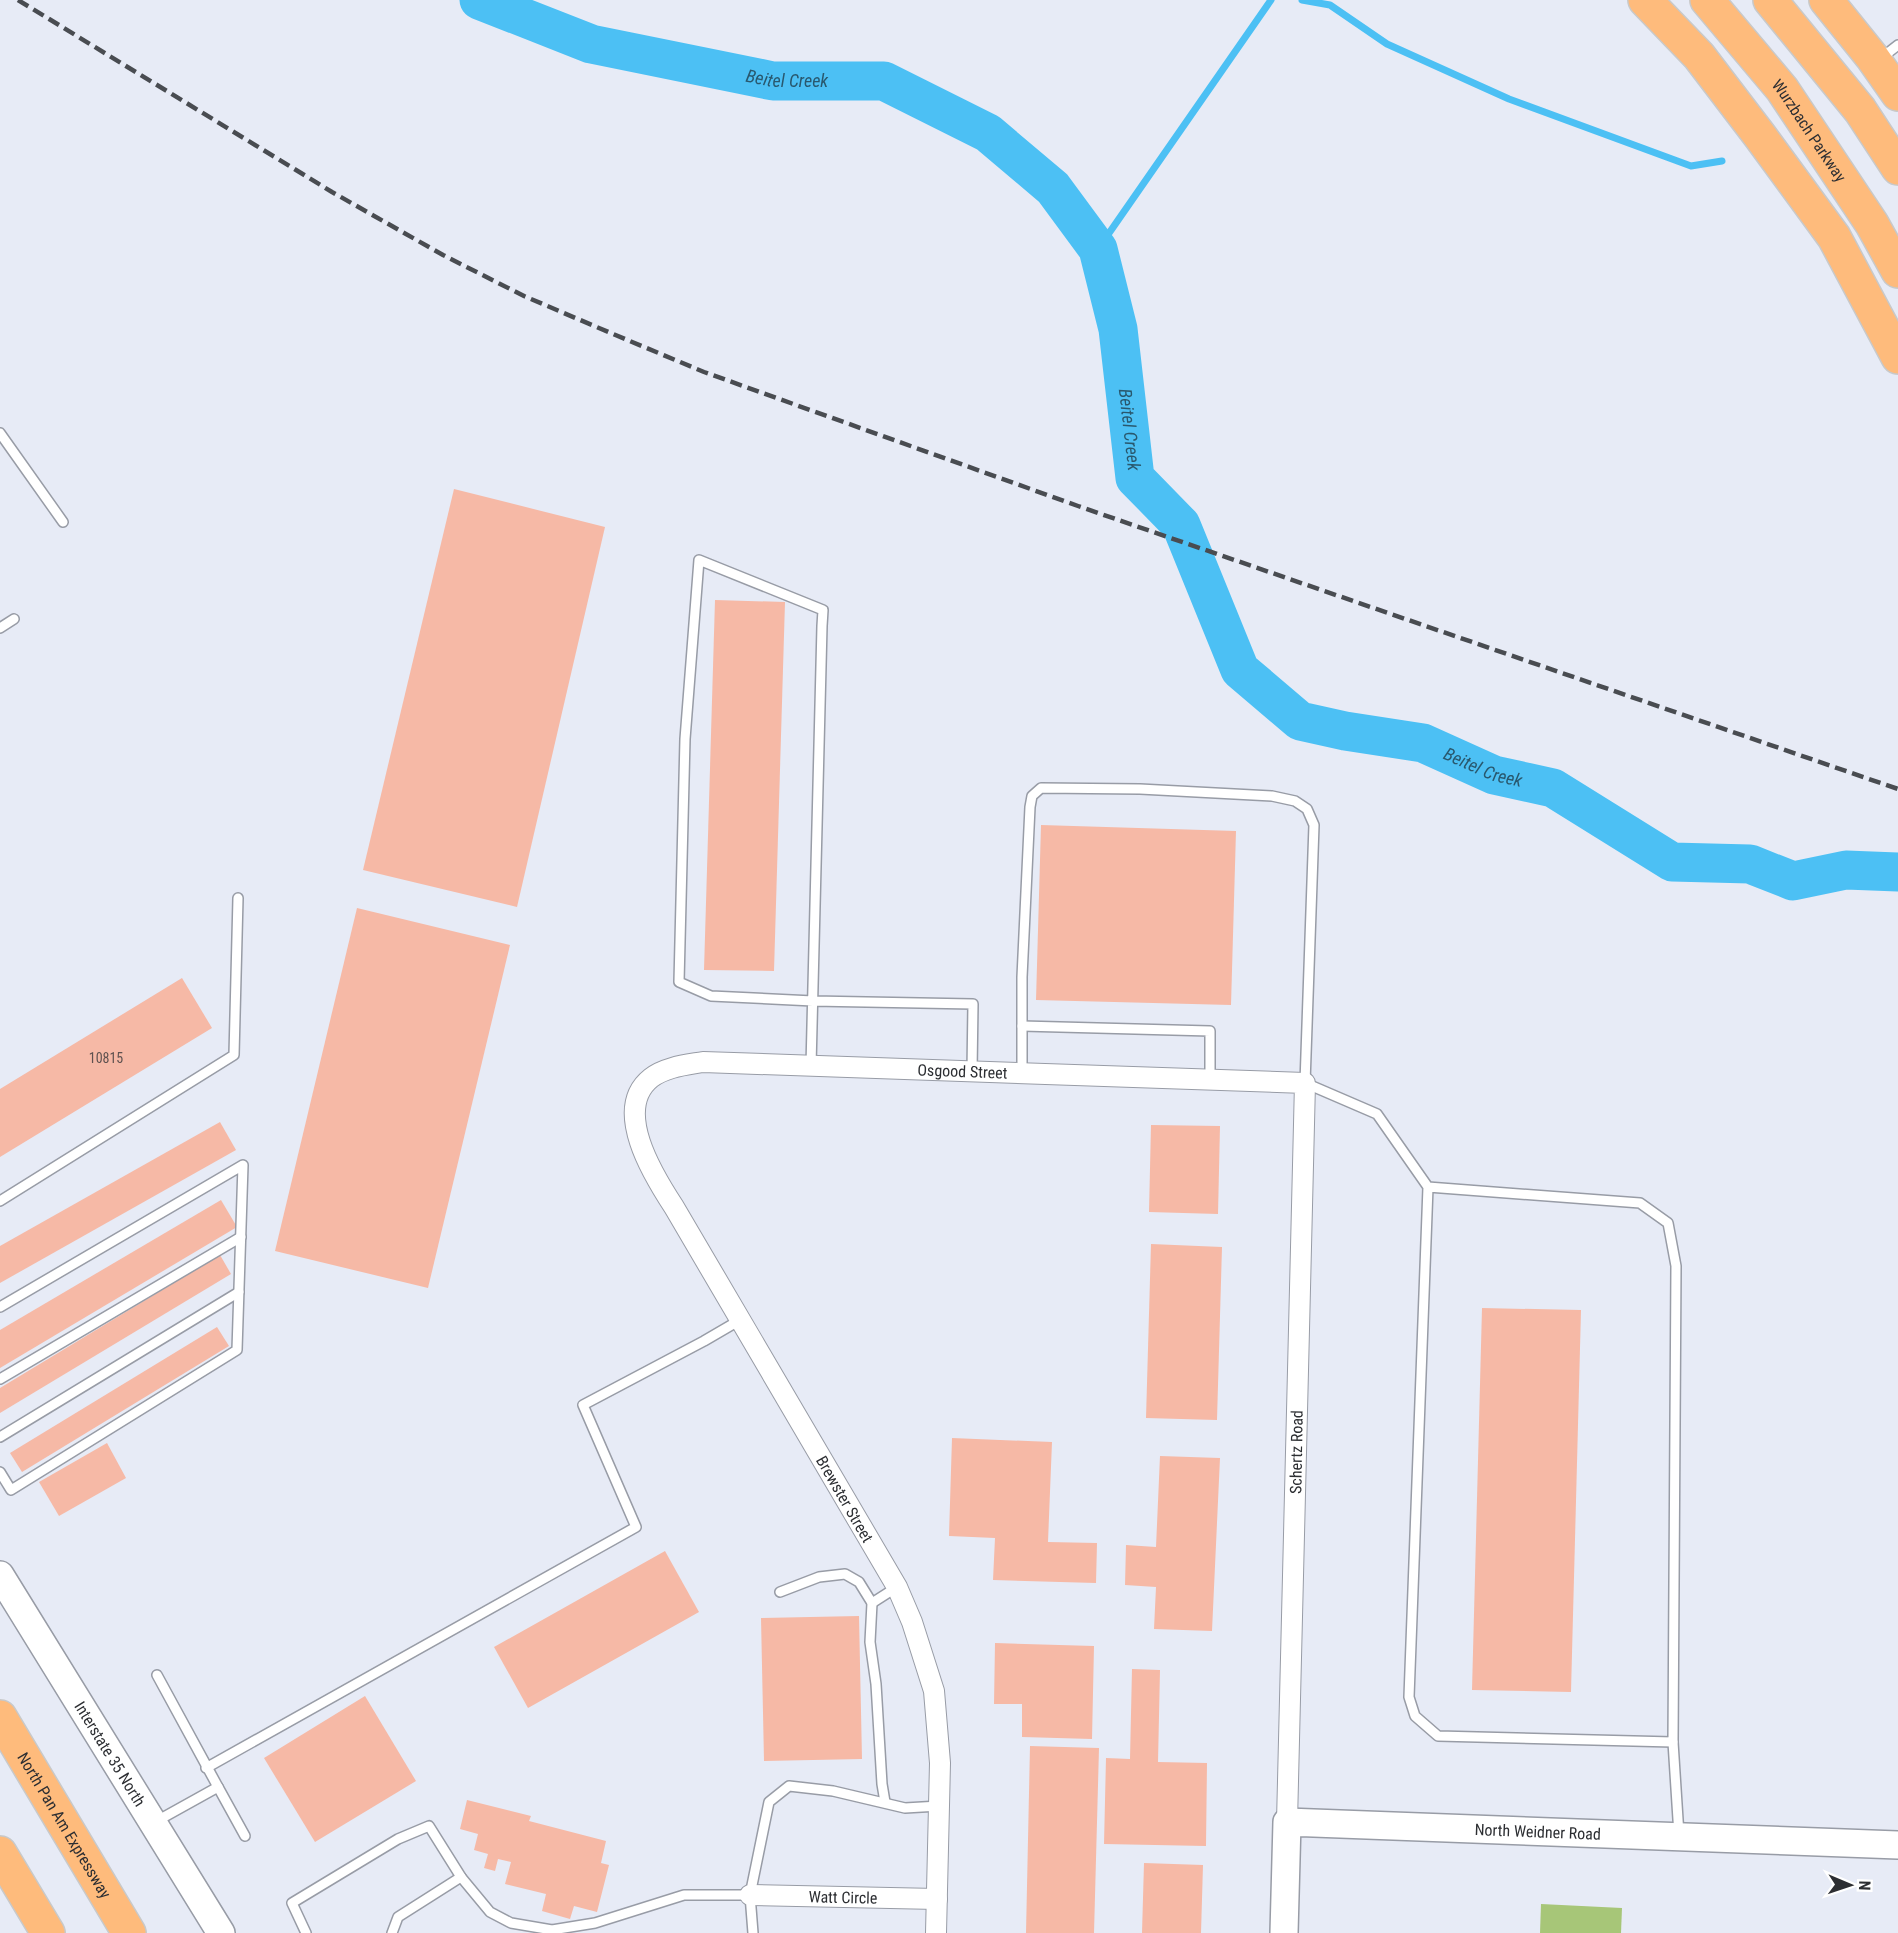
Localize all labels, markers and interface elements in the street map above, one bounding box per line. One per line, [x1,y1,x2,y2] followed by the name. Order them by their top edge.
[744,65,829,91] water label: Beitel Creek
[1768,76,1850,186] street label: Wurzbach Parkway
[1115,387,1145,473] water label: Beitel Creek
[1441,743,1525,791] water label: Beitel Creek
[89,1050,123,1066] house number: 10815
[917,1060,1008,1083] street label: Osgood Street
[1286,1410,1307,1494] street label: Schertz Road
[812,1453,877,1546] street label: Brewster Street
[70,1698,149,1810] street label: Interstate 35 North
[13,1749,115,1902] street label: North Pan Am Expressway
[1474,1820,1601,1844] street label: North Weidner Road
[1820,1855,1880,1915] north arrow
[1855,1880,1874,1891] text: N
[808,1887,878,1908] street label: Watt Circle

